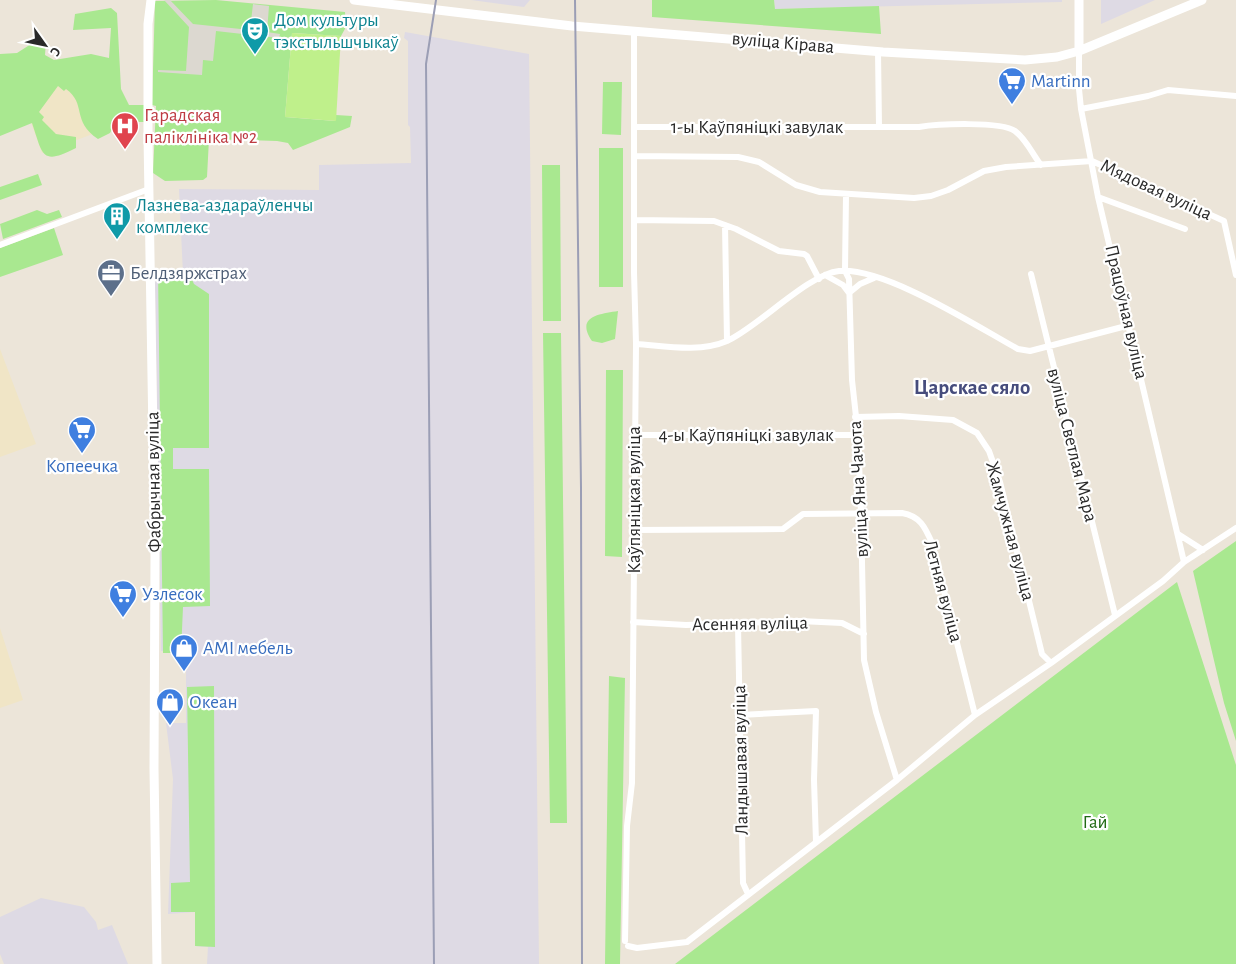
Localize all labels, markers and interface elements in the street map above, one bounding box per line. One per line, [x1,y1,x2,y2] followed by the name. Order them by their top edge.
[273,11,399,52] place label: Дом культуры тэкстыльшчыкаў
[240,16,270,55] theatre icon: Дом культуры тэкстыльшчыкаў
[20,20,70,70] north arrow
[731,29,835,57] street label: вуліца Кірава
[47,44,63,59] text: С
[997,66,1027,105] supermarket icon: Martinn
[1031,72,1091,91] place label: Martinn
[144,106,258,147] place label: Гарадская паліклініка №2
[110,111,140,150] hospital icon: Гарадская паліклініка №2
[671,118,844,137] street label: 1-ы Каўпяніцкі завулак
[1097,156,1215,224] street label: Мядовая вуліца
[136,196,314,237] place label: Лазнева-аздараўленчы комплекс
[102,201,132,240] building icon: Лазнева-аздараўленчы комплекс
[1101,243,1151,381] street label: Працоўная вуліца
[96,258,126,297] office icon: Белдзяржстрах
[130,264,247,283] place label: Белдзяржстрах
[1044,366,1100,524] street label: вуліца Светлая Мара
[914,377,1030,398] district label: Царскае сяло
[143,411,165,553] street label: Фабрычная вуліца
[67,415,97,454] supermarket icon: Копеечка
[846,420,872,558] street label: вуліца Яна Чачота
[625,426,644,574] street label: Каўпяніцкая вуліца
[658,426,834,445] street label: 4-ы Каўпяніцкі завулак
[46,457,119,476] place label: Копеечка
[982,459,1038,603] street label: Жамчужная вуліца
[920,537,966,645] street label: Летняя вуліца
[108,579,138,618] supermarket icon: Узлесок
[142,585,203,604] place label: Узлесок
[692,613,809,635] street label: Асенняя вуліца
[169,633,199,672] shop icon: AMI мебель
[203,639,293,658] place label: AMI мебель
[730,684,752,835] street label: Ландышавая вуліца
[155,687,185,726] shop icon: Океан
[189,693,238,712] place label: Океан
[1082,813,1108,832] park label: Гай

